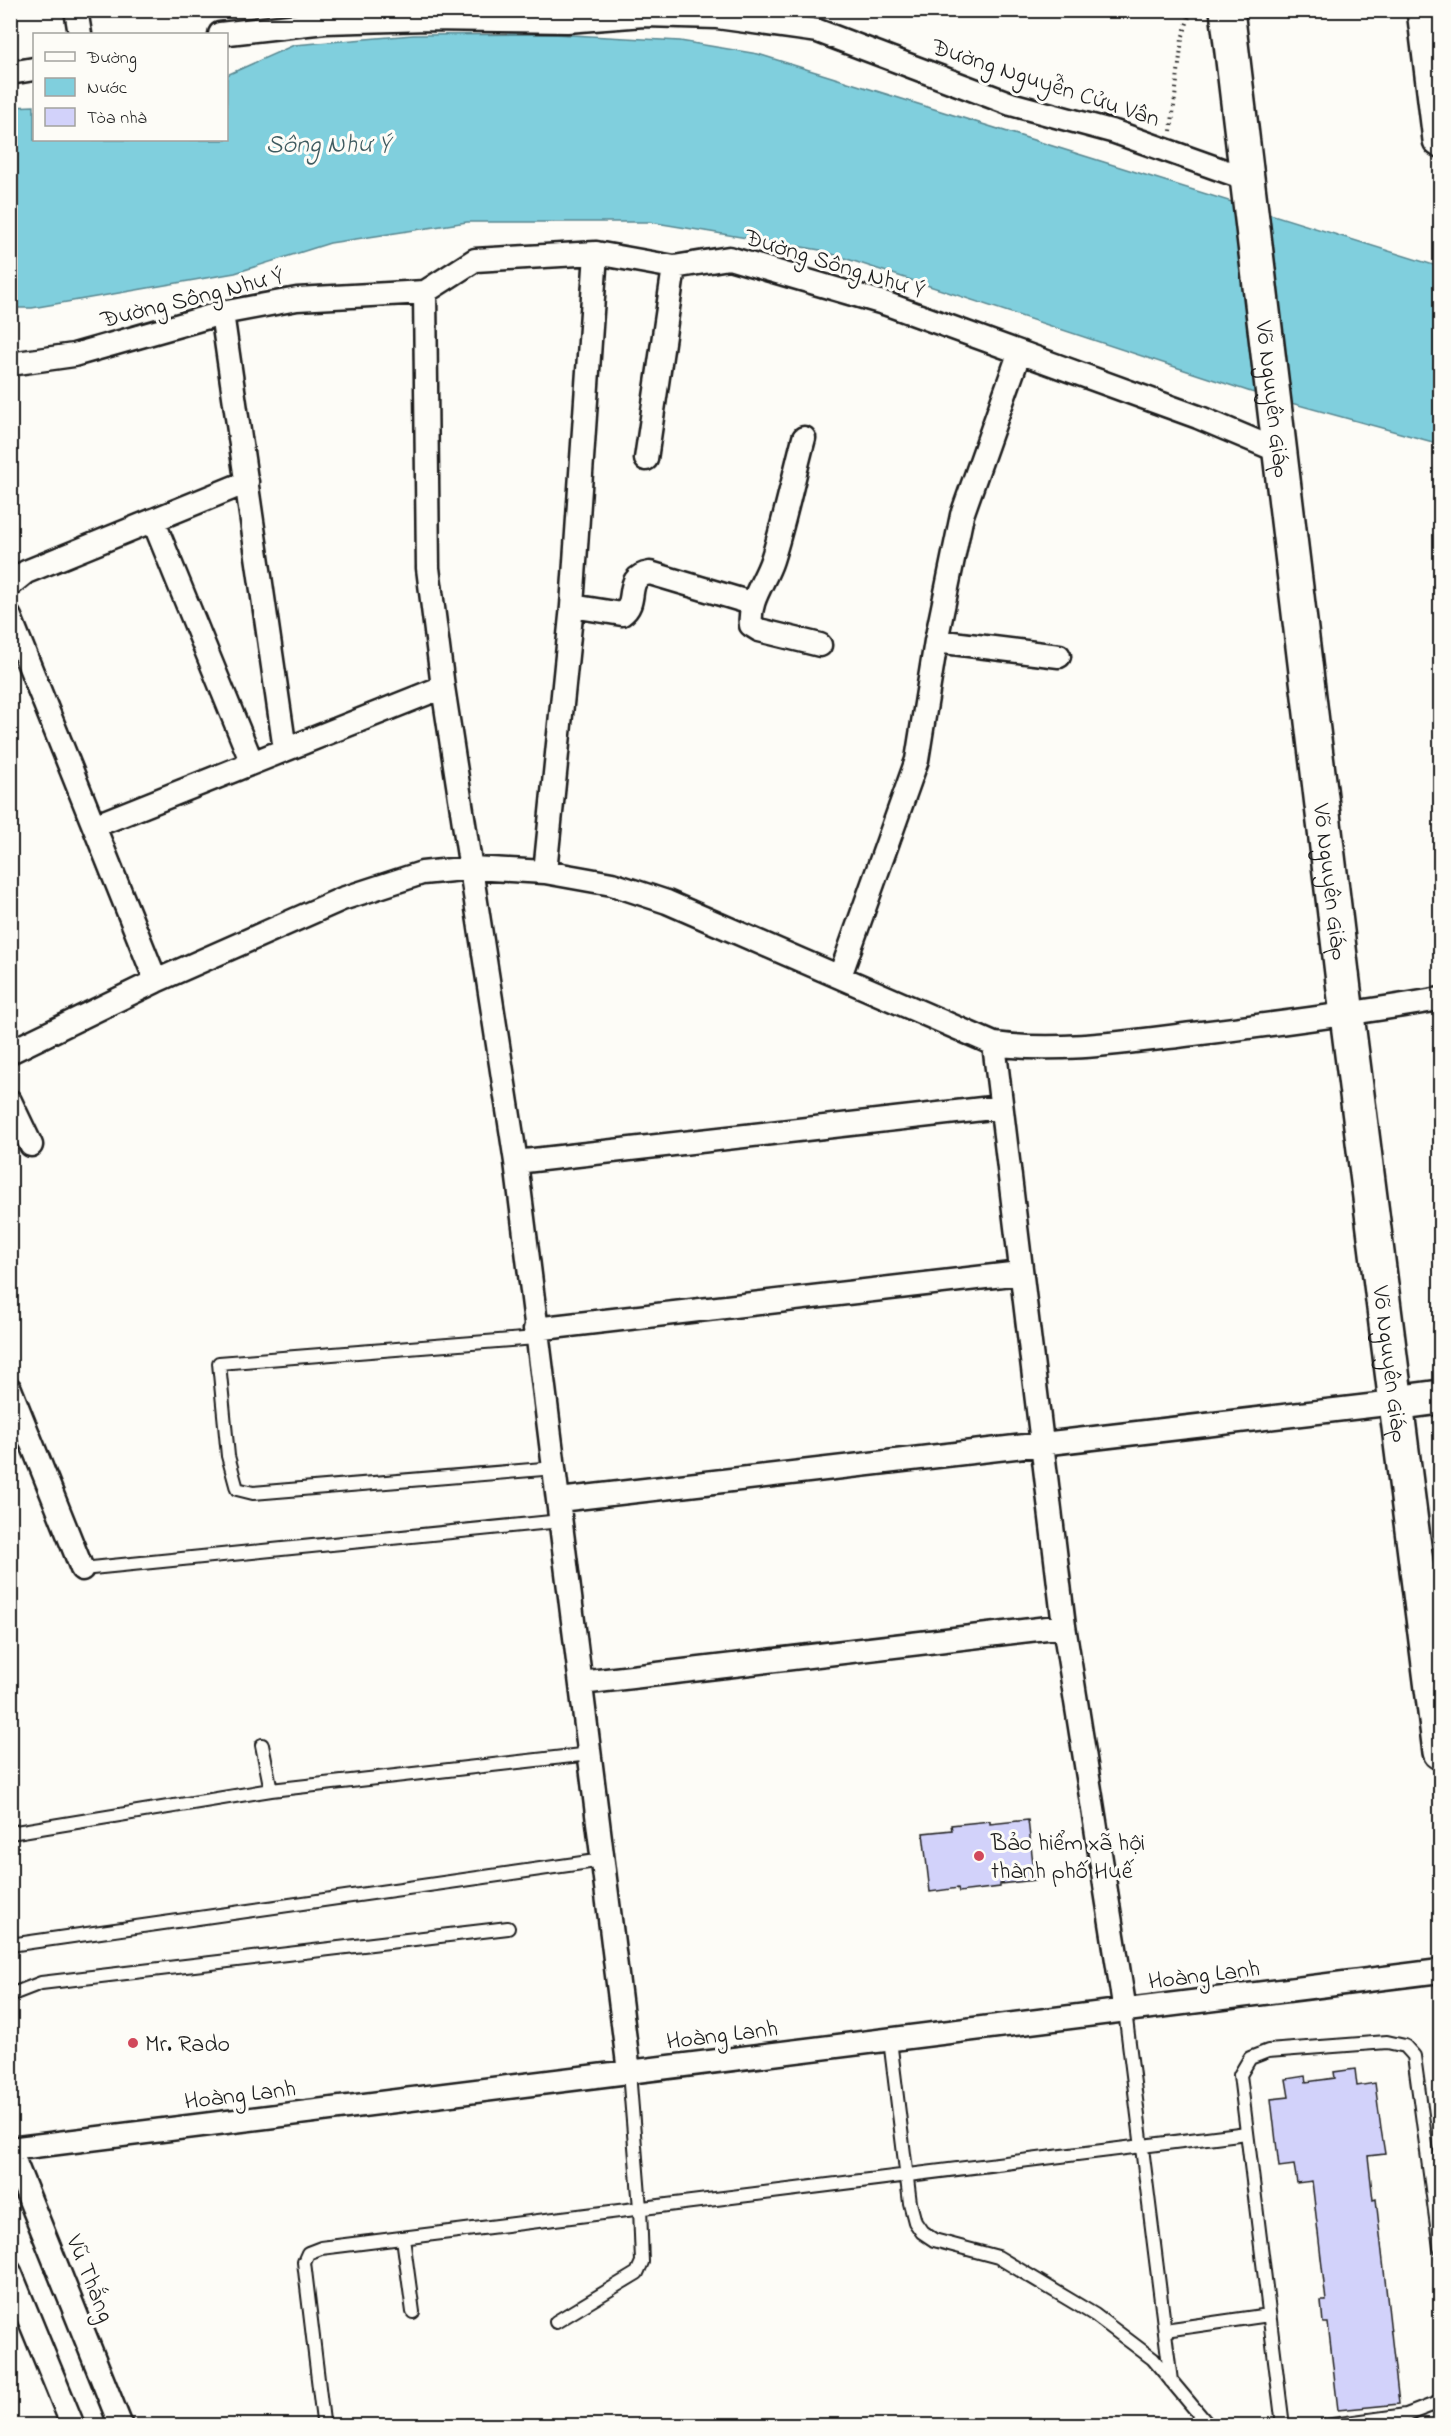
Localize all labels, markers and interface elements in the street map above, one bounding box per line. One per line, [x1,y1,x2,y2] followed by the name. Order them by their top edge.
[925,31,1164,139] street label: Đường Nguyễn Cửu Vân
[33,33,228,141] legend
[86,46,137,73] text: Đường
[87,76,127,102] text: Nước
[87,106,147,132] text: Tòa nhà
[266,127,394,165] water label: Sông Như Ý
[739,221,929,309] street label: Đường Sông Như Ý
[97,260,288,339] street label: Đường Sông Như Ý
[1244,318,1298,480] street label: Võ Nguyên Giáp
[1302,801,1355,962] street label: Võ Nguyên Giáp
[1361,1283,1416,1445] street label: Võ Nguyên Giáp
[990,1827,1145,1890] place label: Bảo hiểm xã hội thành phố Huế
[972,1849,986,1863] marker: Bảo hiểm xã hội thành phố Huế
[1146,1952,1262,2001] street label: Hoàng Lanh
[664,2012,780,2061] street label: Hoàng Lanh
[145,2028,230,2063] place label: Mr. Rado
[126,2036,140,2050] marker: Mr. Rado
[182,2072,298,2121] street label: Hoàng Lanh
[55,2229,122,2328] street label: Vũ Thắng

